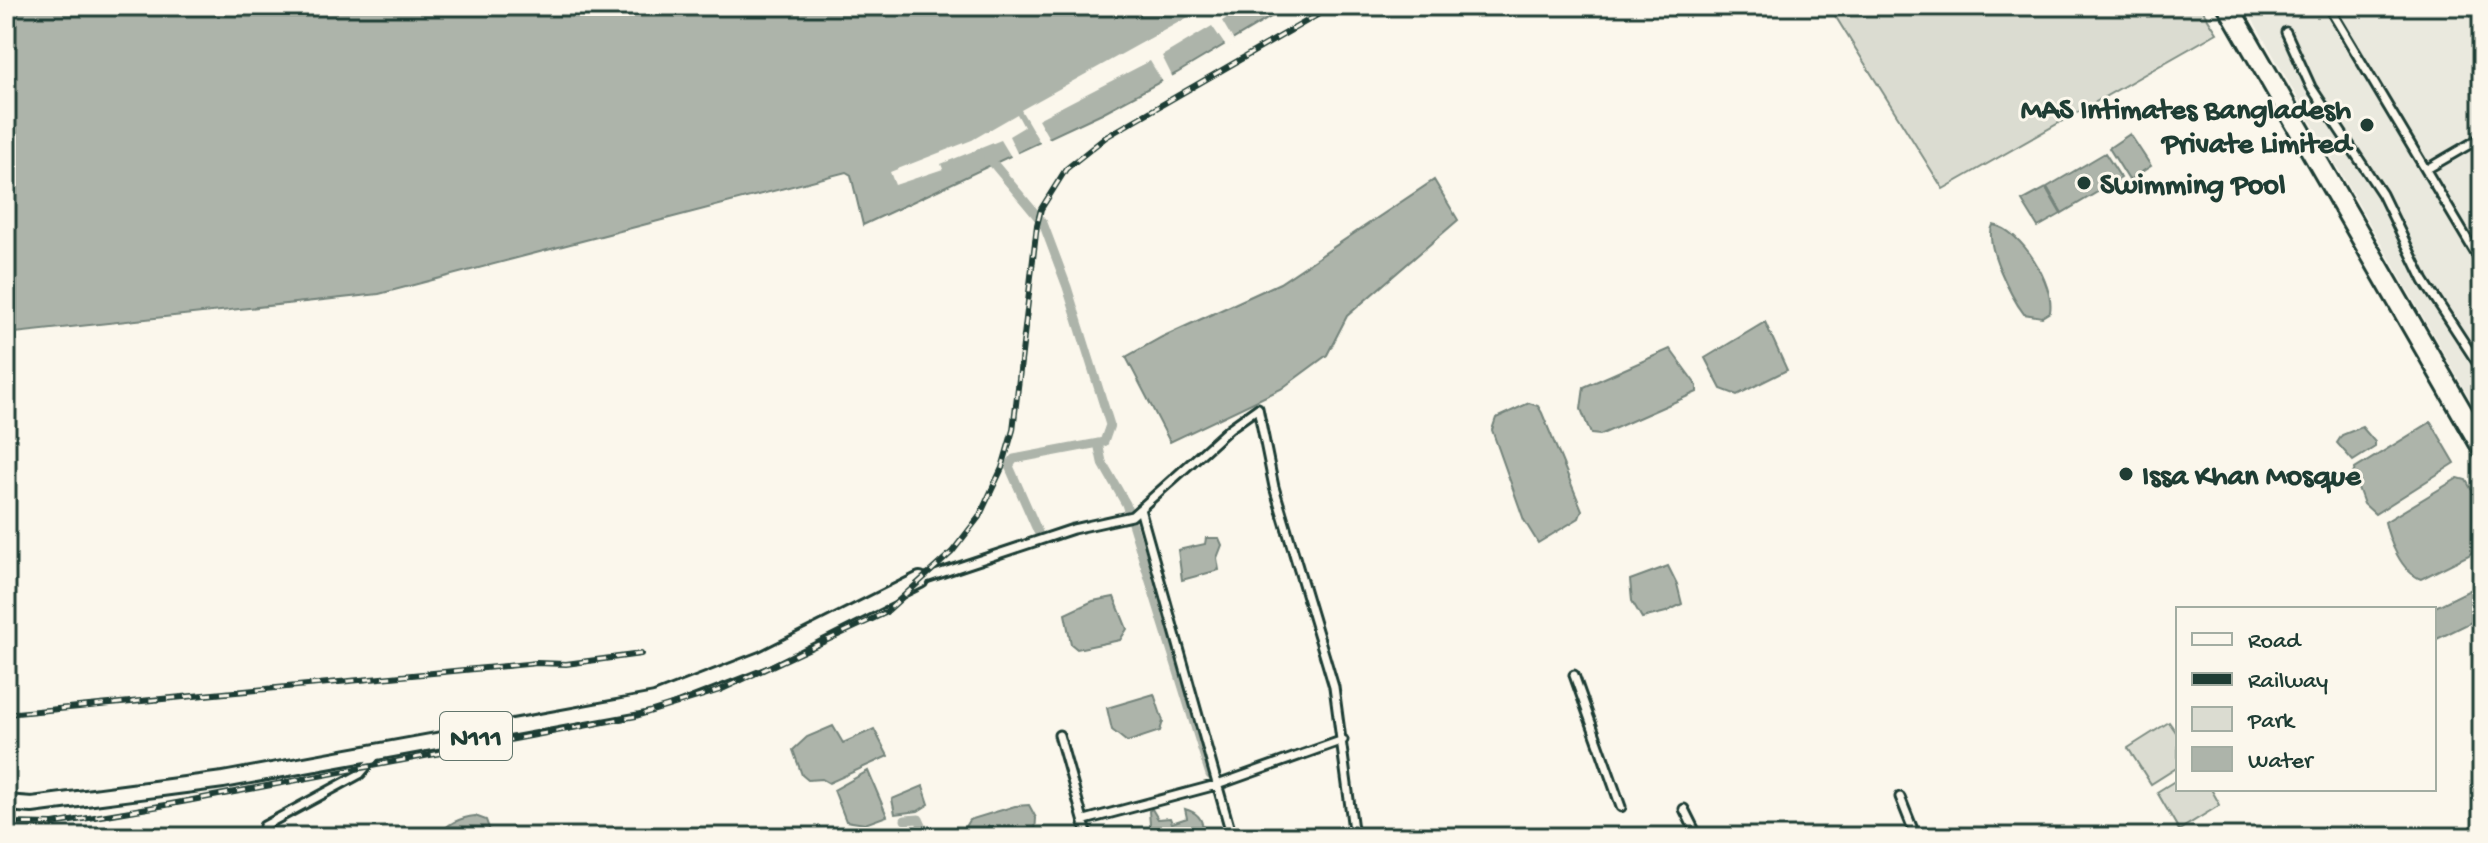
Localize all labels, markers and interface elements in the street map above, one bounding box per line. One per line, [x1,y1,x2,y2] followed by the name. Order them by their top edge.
[2021,95,2354,164] place label: MAS Intimates Bangladesh Private Limited
[2358,116,2376,134] marker: MAS Intimates Bangladesh Private Limited
[2100,170,2286,205] place label: Swimming Pool
[2075,174,2093,192] marker: Swimming Pool
[2142,461,2362,496] place label: Issa Khan Mosque
[2117,465,2135,483] marker: Issa Khan Mosque
[2176,607,2436,791] legend
[2248,628,2302,657] text: Road
[2248,668,2328,697] text: Railway
[2247,708,2296,737] text: Park
[440,712,512,760] road number: N111
[2248,748,2315,777] text: Water

